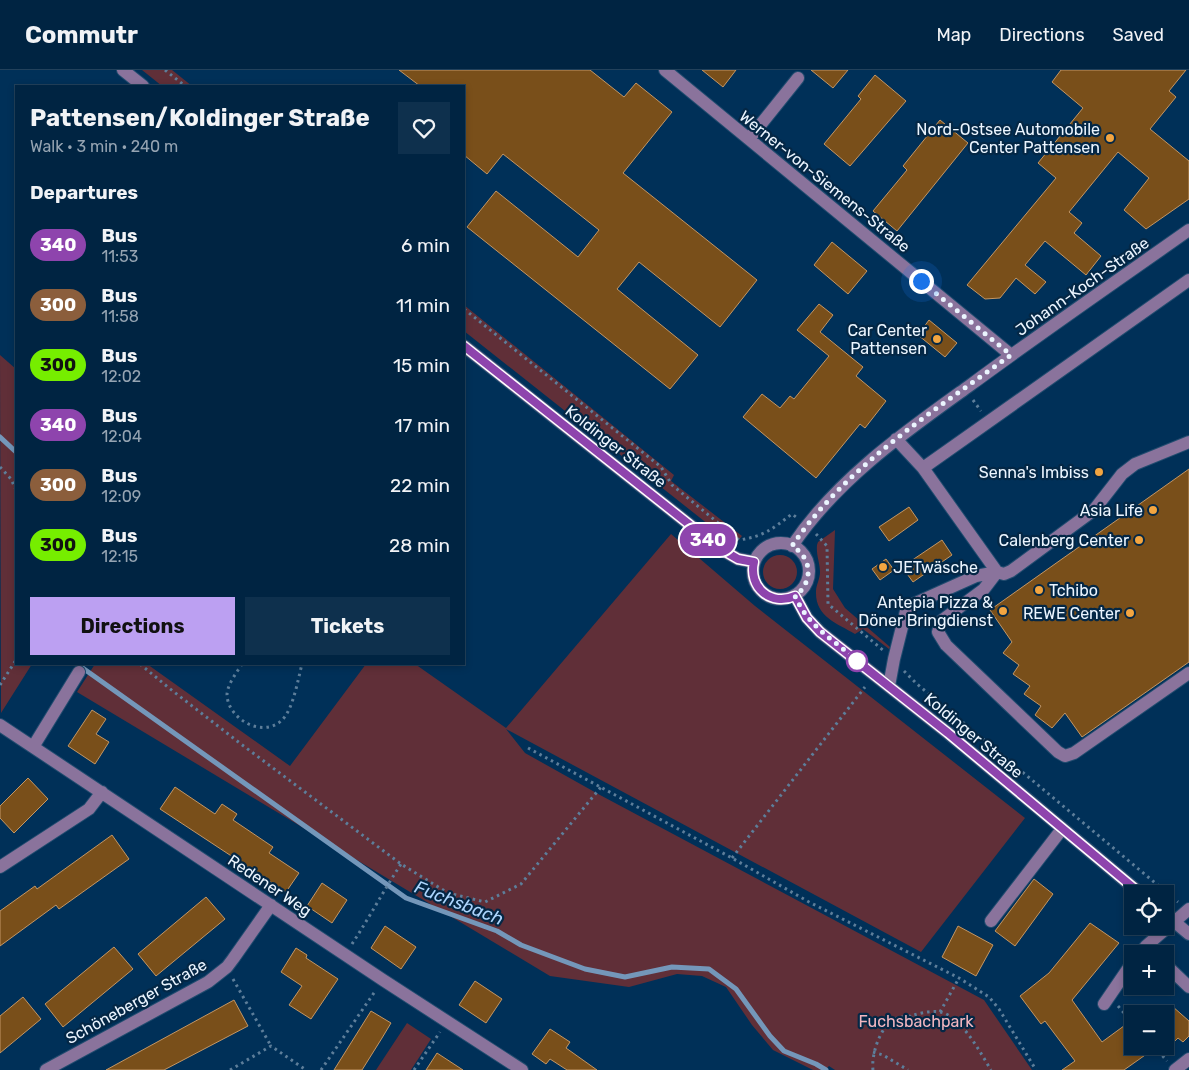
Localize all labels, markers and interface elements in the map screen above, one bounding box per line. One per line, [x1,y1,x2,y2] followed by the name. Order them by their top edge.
[25,21,138,49] text: Commutr
[936,24,971,46] text: Map
[999,24,1085,46] text: Directions
[1113,24,1164,46] text: Saved
[398,102,450,154] button: heart
[30,104,370,132] text: Pattensen/Koldinger Straße
[735,107,914,256] street label: Werner-von-Siemens-Straße
[916,120,1100,157] place label: Nord-Ostsee Automobile Center Pattensen
[1104,132,1116,144] marker: Nord-Ostsee Automobile Center Pattensen
[30,137,178,156] text: Walk · 3 min · 240 m
[30,181,138,204] text: Departures
[101,224,137,247] text: Bus
[1012,233,1153,340] street label: Johann-Koch-Straße
[40,234,76,256] text: 340
[401,234,450,257] text: 6 min
[101,247,138,266] text: 11:53
[909,269,934,294] your location
[101,284,137,307] text: Bus
[40,294,76,316] text: 300
[396,294,450,317] text: 11 min
[101,307,139,326] text: 11:58
[847,321,927,358] place label: Car Center Pattensen
[931,333,943,345] marker: Car Center Pattensen
[101,344,137,367] text: Bus
[40,354,76,376] text: 300
[393,354,450,377] text: 15 min
[101,367,141,386] text: 12:02
[561,401,670,492] street label: Koldinger Straße
[101,404,137,427] text: Bus
[40,414,76,436] text: 340
[394,414,450,437] text: 17 min
[101,427,142,446] text: 12:04
[979,463,1089,482] place label: Senna's Imbiss
[101,464,137,487] text: Bus
[1093,466,1105,478] marker: Senna's Imbiss
[40,474,76,496] text: 300
[390,474,450,497] text: 22 min
[101,487,141,506] text: 12:09
[1080,501,1143,520] place label: Asia Life
[1147,504,1159,516] marker: Asia Life
[101,524,137,547] text: Bus
[679,524,737,556] line badge: 340
[690,529,726,551] text: 340
[999,531,1129,550] place label: Calenberg Center
[40,534,76,556] text: 300
[389,534,450,557] text: 28 min
[1133,534,1145,546] marker: Calenberg Center
[101,547,138,566] text: 12:15
[893,558,978,577] place label: JETwäsche
[877,561,889,573] marker: JETwäsche
[1049,581,1098,600] place label: Tchibo
[1033,584,1045,596] marker: Tchibo
[858,593,993,630] place label: Antepia Pizza & Döner Bringdienst
[30,597,235,655] button: Directions
[245,597,450,655] button: Tickets
[1023,604,1120,623] place label: REWE Center
[997,605,1009,617] marker: Antepia Pizza & Döner Bringdienst
[1124,607,1136,619] marker: REWE Center
[846,650,868,672] unlabelled marker
[921,689,1027,782] street label: Koldinger Straße
[224,850,315,920] street label: Redener Weg
[411,876,507,930] water label: Fuchsbach
[1124,885,1174,1055] map controls
[1124,885,1174,935] button: locate
[1124,945,1174,995] button: +
[62,955,210,1048] street label: Schöneberger Straße
[1124,1005,1174,1055] button: −
[858,1012,974,1031] park label: Fuchsbachpark

